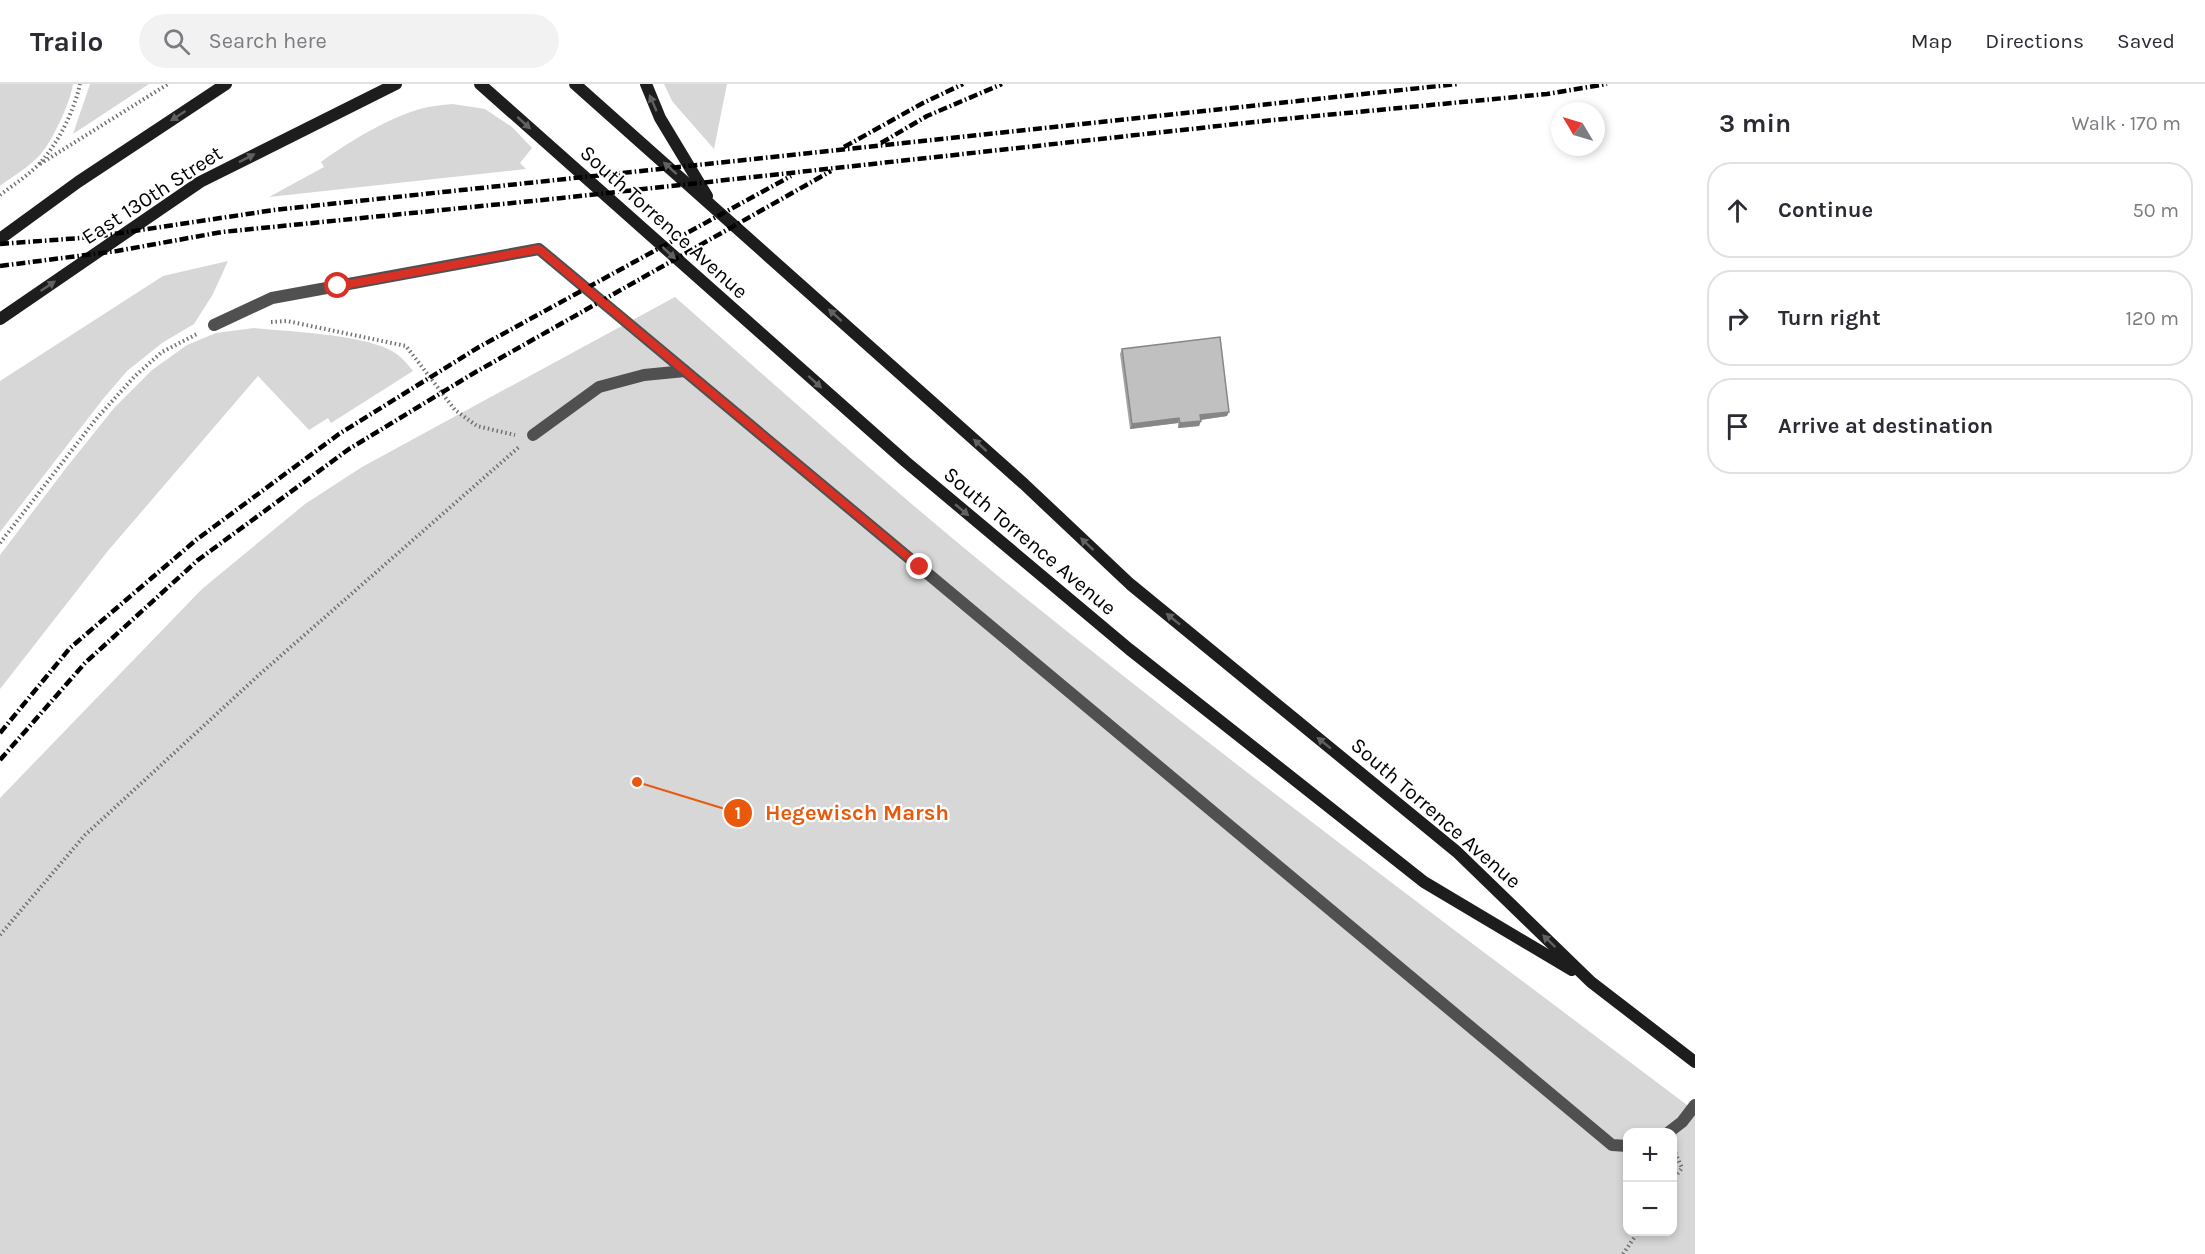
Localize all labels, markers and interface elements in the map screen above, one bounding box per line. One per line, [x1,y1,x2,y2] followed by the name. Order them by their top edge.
[139,14,559,68] search box
[30,25,103,58] text: Trailo
[160,25,193,58] icon: search
[208,28,327,54] text: Search here
[1911,29,1952,53] text: Map
[1985,29,2084,53] text: Directions
[2117,29,2175,53] text: Saved
[648,93,658,111] one-way arrow
[1551,102,1605,156] north arrow
[1719,108,1791,139] text: 3 min
[170,110,186,122] one-way arrow
[2071,112,2181,135] text: Walk · 170 m
[516,116,531,130] one-way arrow
[575,140,753,304] street label: South Torrence Avenue
[77,141,227,249] street label: East 130th Street
[239,154,256,163] one-way arrow
[662,162,678,175] one-way arrow
[1721,194,1754,227] icon: ahead
[1778,197,1873,223] text: Continue
[2132,199,2179,222] text: 50 m
[661,246,676,259] one-way arrow
[324,272,350,298] route start
[40,280,56,292] one-way arrow
[1721,302,1754,335] icon: right
[1778,305,1881,331] text: Turn right
[2125,307,2179,330] text: 120 m
[828,309,843,322] one-way arrow
[807,375,822,388] one-way arrow
[1721,410,1754,443] icon: arrive
[1778,413,1993,439] text: Arrive at destination
[973,439,988,452] one-way arrow
[939,462,1121,620] street label: South Torrence Avenue
[955,503,970,515] one-way arrow
[1081,537,1095,551] one-way arrow
[906,553,932,579] route end
[1166,614,1181,626] one-way arrow
[1346,733,1526,893] street label: South Torrence Avenue
[1317,737,1332,750] one-way arrow
[723,793,961,833] callout: Hegewisch Marsh
[765,800,949,826] text: Hegewisch Marsh
[735,802,741,824] text: 1
[1542,934,1557,948] one-way arrow
[1623,1128,1677,1236] map controls
[1623,1128,1677,1182] button: +
[1623,1182,1677,1236] button: −

